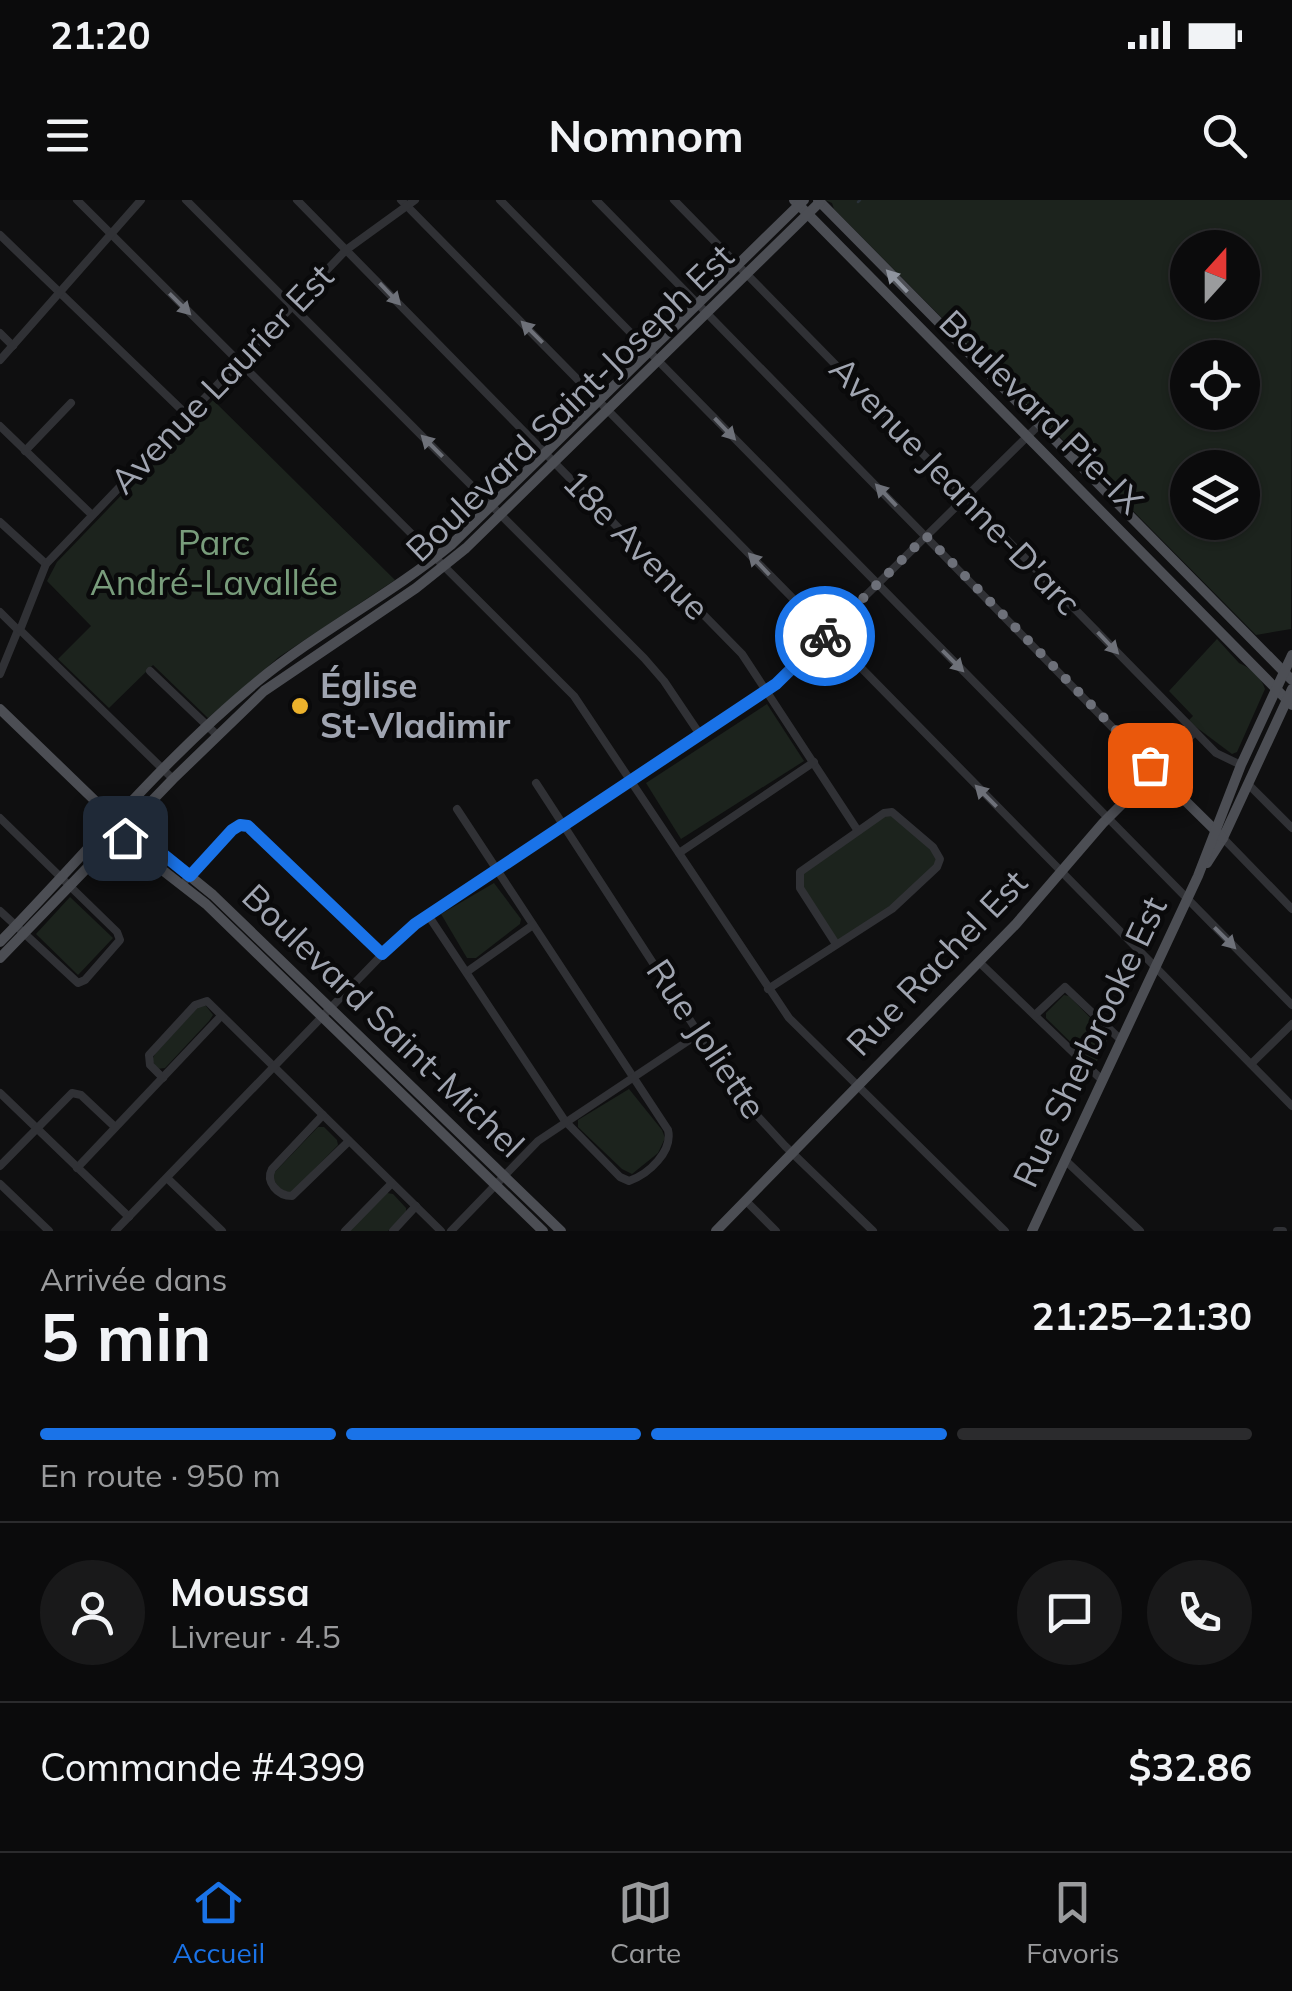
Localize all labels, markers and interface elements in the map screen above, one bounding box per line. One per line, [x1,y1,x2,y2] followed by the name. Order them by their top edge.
[50,11,151,59] text: 21:20
[548,107,744,163] text: Nomnom
[40,108,95,163] icon: menu
[1197,108,1252,163] icon: search
[1170,230,1260,320] north arrow
[1170,230,1260,540] map controls
[396,234,742,571] street label: Boulevard Saint-Joseph Est
[100,254,342,503] street label: Avenue Laurier Est
[886,269,910,293] one-way arrow
[377,282,401,306] one-way arrow
[168,291,192,315] one-way arrow
[931,300,1153,523] street label: Boulevard Pie-IX
[520,321,544,344] one-way arrow
[1170,340,1260,430] button: locate
[821,347,1091,624] street label: Avenue Jeanne-D'arc
[713,417,737,441] one-way arrow
[420,435,444,459] one-way arrow
[1170,450,1260,540] button: layers
[554,460,719,629] street label: 18e Avenue
[875,484,898,508] one-way arrow
[90,520,338,604] park label: Parc André-Lavallée
[748,553,771,577] one-way arrow
[775,586,875,686] courier
[798,609,853,664] icon: bike
[1096,630,1119,654] one-way arrow
[941,649,965,672] one-way arrow
[320,663,511,747] place label: Église St-Vladimir
[289,695,311,717] marker: Église St-Vladimir
[1108,723,1193,808] pin
[1123,738,1178,793] icon: bag
[975,784,999,808] one-way arrow
[83,796,168,881] pin
[98,811,153,866] icon: home
[836,860,1036,1065] street label: Rue Rachel Est
[234,874,534,1166] street label: Boulevard Saint-Michel
[1002,889,1176,1194] street label: Rue Sherbrooke Est
[1212,925,1236,949] one-way arrow
[638,950,776,1126] street label: Rue Joliette
[40,1259,227,1299] text: Arrivée dans
[1032,1292,1252,1340] text: 21:25–21:30
[40,1296,211,1377] text: 5 min
[40,1455,281,1495] text: En route · 950 m
[40,1560,145,1665] button: person
[1017,1560,1122,1665] button: chat
[1147,1560,1252,1665] button: phone
[170,1568,310,1616] text: Moussa
[170,1616,341,1656] text: Livreur · 4.5
[40,1743,366,1791] text: Commande #4399
[1129,1743,1252,1791] text: $32.86
[172,1875,265,1970] tab: Accueil
[610,1875,681,1970] tab: Carte
[1026,1875,1119,1970] tab: Favoris

